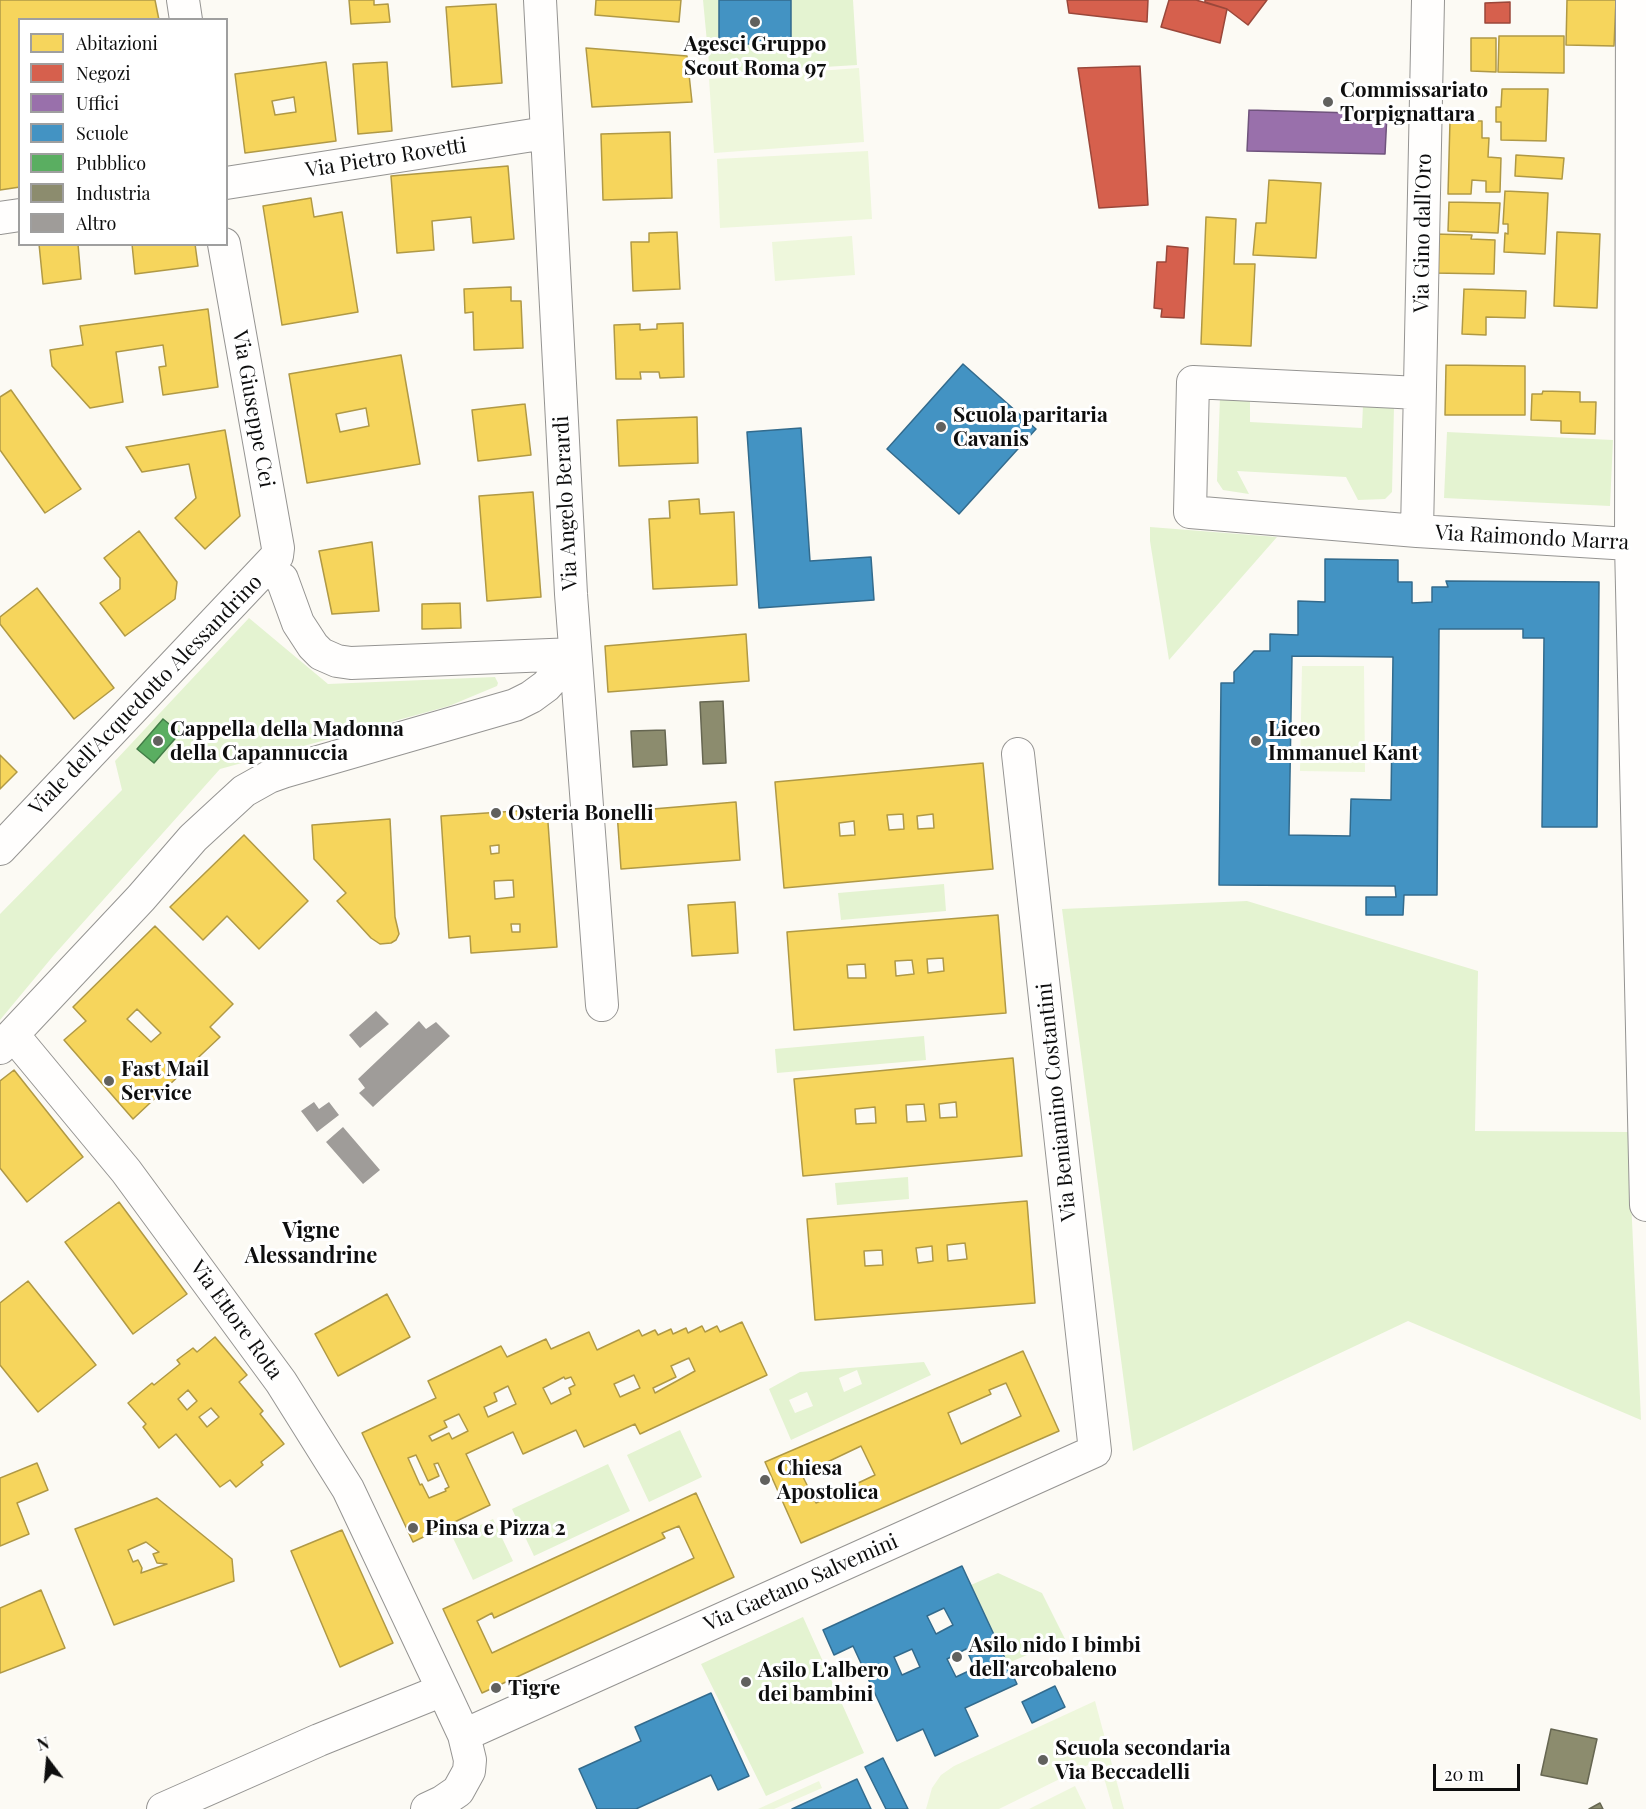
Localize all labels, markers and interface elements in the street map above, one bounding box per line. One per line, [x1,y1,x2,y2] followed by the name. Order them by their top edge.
[748,15,762,29] marker: Agesci Gruppo Scout Roma 97
[18,18,228,246] legend
[76,31,158,55] text: Abitazioni
[684,31,826,81] place label: Agesci Gruppo Scout Roma 97
[76,61,131,85] text: Negozi
[1340,77,1488,127] place label: Commissariato Torpignattara
[76,91,119,115] text: Uffici
[1321,95,1335,109] marker: Commissariato Torpignattara
[76,121,129,145] text: Scuole
[304,133,468,183] street label: Via Pietro Rovetti
[76,151,146,175] text: Pubblico
[1409,153,1437,313] street label: Via Gino dall'Oro
[76,181,150,205] text: Industria
[76,211,116,235] text: Altro
[227,328,279,490] street label: Via Giuseppe Cei
[953,402,1108,452] place label: Scuola paritaria Cavanis
[549,415,583,591] street label: Via Angelo Berardi
[934,420,948,434] marker: Scuola paritaria Cavanis
[1434,520,1630,556] street label: Via Raimondo Marra
[24,570,268,820] street label: Viale dell'Acquedotto Alessandrino
[170,716,404,766] place label: Cappella della Madonna della Capannuccia
[1268,716,1419,766] place label: Liceo Immanuel Kant
[151,734,165,748] marker: Cappella della Madonna della Capannuccia
[1249,734,1263,748] marker: Liceo Immanuel Kant
[508,800,654,826] place label: Osteria Bonelli
[489,806,503,820] marker: Osteria Bonelli
[1032,982,1082,1222] street label: Via Beniamino Costantini
[121,1056,209,1106] place label: Fast Mail Service
[102,1074,116,1088] marker: Fast Mail Service
[245,1218,377,1270] district label: Vigne Alessandrine
[184,1256,288,1384] street label: Via Ettore Rota
[777,1455,879,1505] place label: Chiesa Apostolica
[758,1473,772,1487] marker: Chiesa Apostolica
[425,1515,566,1541] place label: Pinsa e Pizza 2
[406,1521,420,1535] marker: Pinsa e Pizza 2
[700,1529,902,1637] street label: Via Gaetano Salvemini
[969,1632,1141,1682] place label: Asilo nido I bimbi dell'arcobaleno
[950,1650,964,1664] marker: Asilo nido I bimbi dell'arcobaleno
[758,1657,889,1707] place label: Asilo L'albero dei bambini
[508,1675,560,1701] place label: Tigre
[739,1675,753,1689] marker: Asilo L'albero dei bambini
[489,1681,503,1695] marker: Tigre
[18,1731,78,1791] north arrow
[34,1732,51,1755] text: N
[1055,1735,1231,1785] place label: Scuola secondaria Via Beccadelli
[1436,1752,1523,1790] scale bar
[1036,1753,1050,1767] marker: Scuola secondaria Via Beccadelli
[1444,1762,1484,1786] text: 20 m

